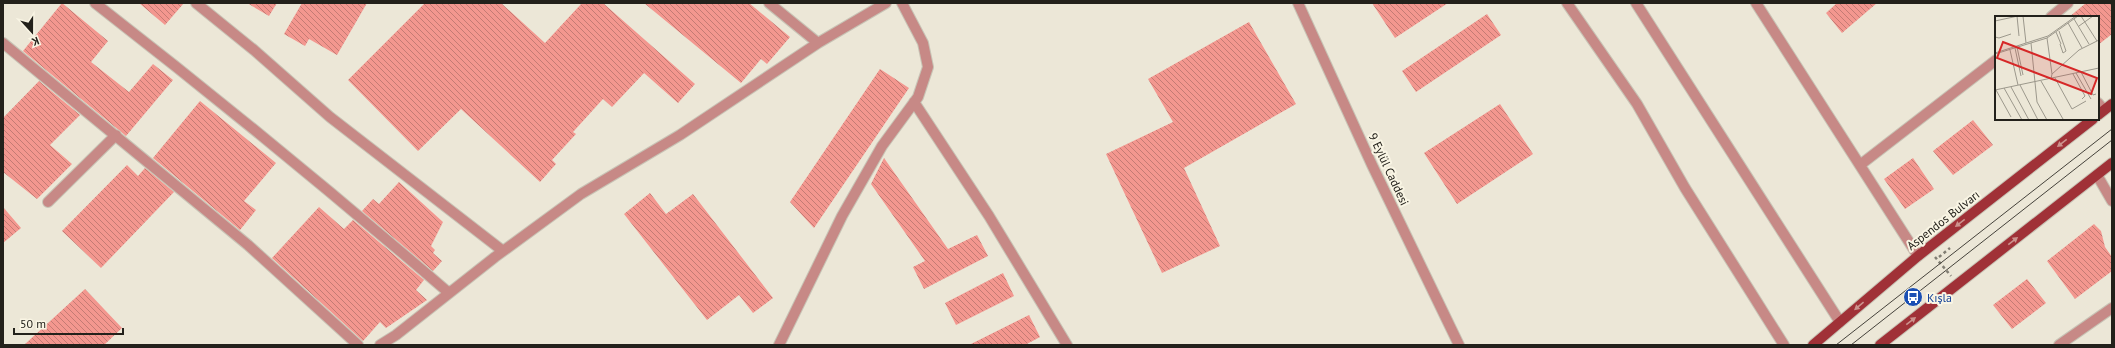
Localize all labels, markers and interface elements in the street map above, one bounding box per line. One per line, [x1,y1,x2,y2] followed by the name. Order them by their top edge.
[12,12,52,52] north arrow
[1995,16,2099,120] inset map
[30,34,41,49] text: K
[1366,130,1412,208] street label: 9 Eylül Caddesi
[2056,139,2067,147] one-way arrow
[1904,187,1982,253] street label: Aspendos Bulvarı
[1954,219,1965,228] one-way arrow
[2007,237,2018,245] one-way arrow
[1902,286,1924,308] bus stop icon: Kışla
[1927,290,1952,305] place label: Kışla
[1854,301,1864,310] one-way arrow
[14,310,123,336] scale bar
[20,316,46,331] text: 50 m
[1905,317,1916,325] one-way arrow

